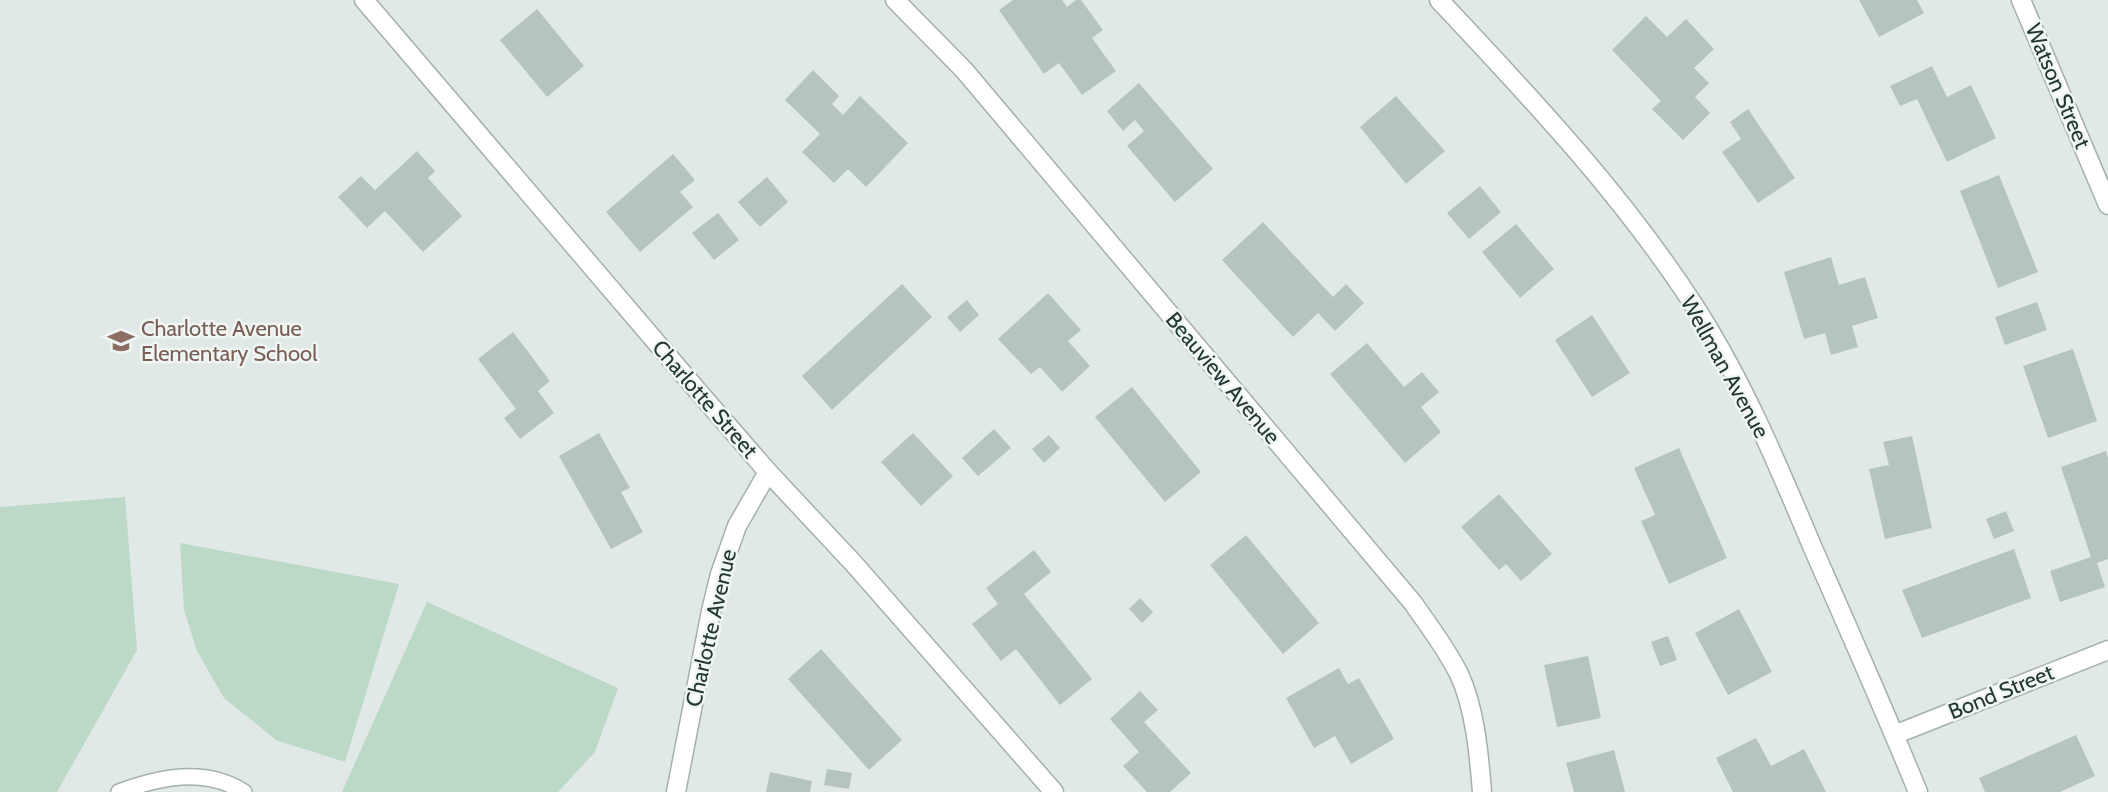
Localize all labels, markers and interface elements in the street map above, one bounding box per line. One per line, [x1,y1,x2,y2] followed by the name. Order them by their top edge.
[2020,20,2097,153] street label: Watson Street
[1675,291,1775,443] street label: Wellman Avenue
[1160,307,1286,449] street label: Beauview Avenue
[141,315,318,367] place label: Charlotte Avenue Elementary School
[106,326,136,356] school or university icon: Charlotte Avenue Elementary School
[646,334,764,464] street label: Charlotte Street
[680,547,742,709] street label: Charlotte Avenue
[1944,658,2058,725] street label: Bond Street

